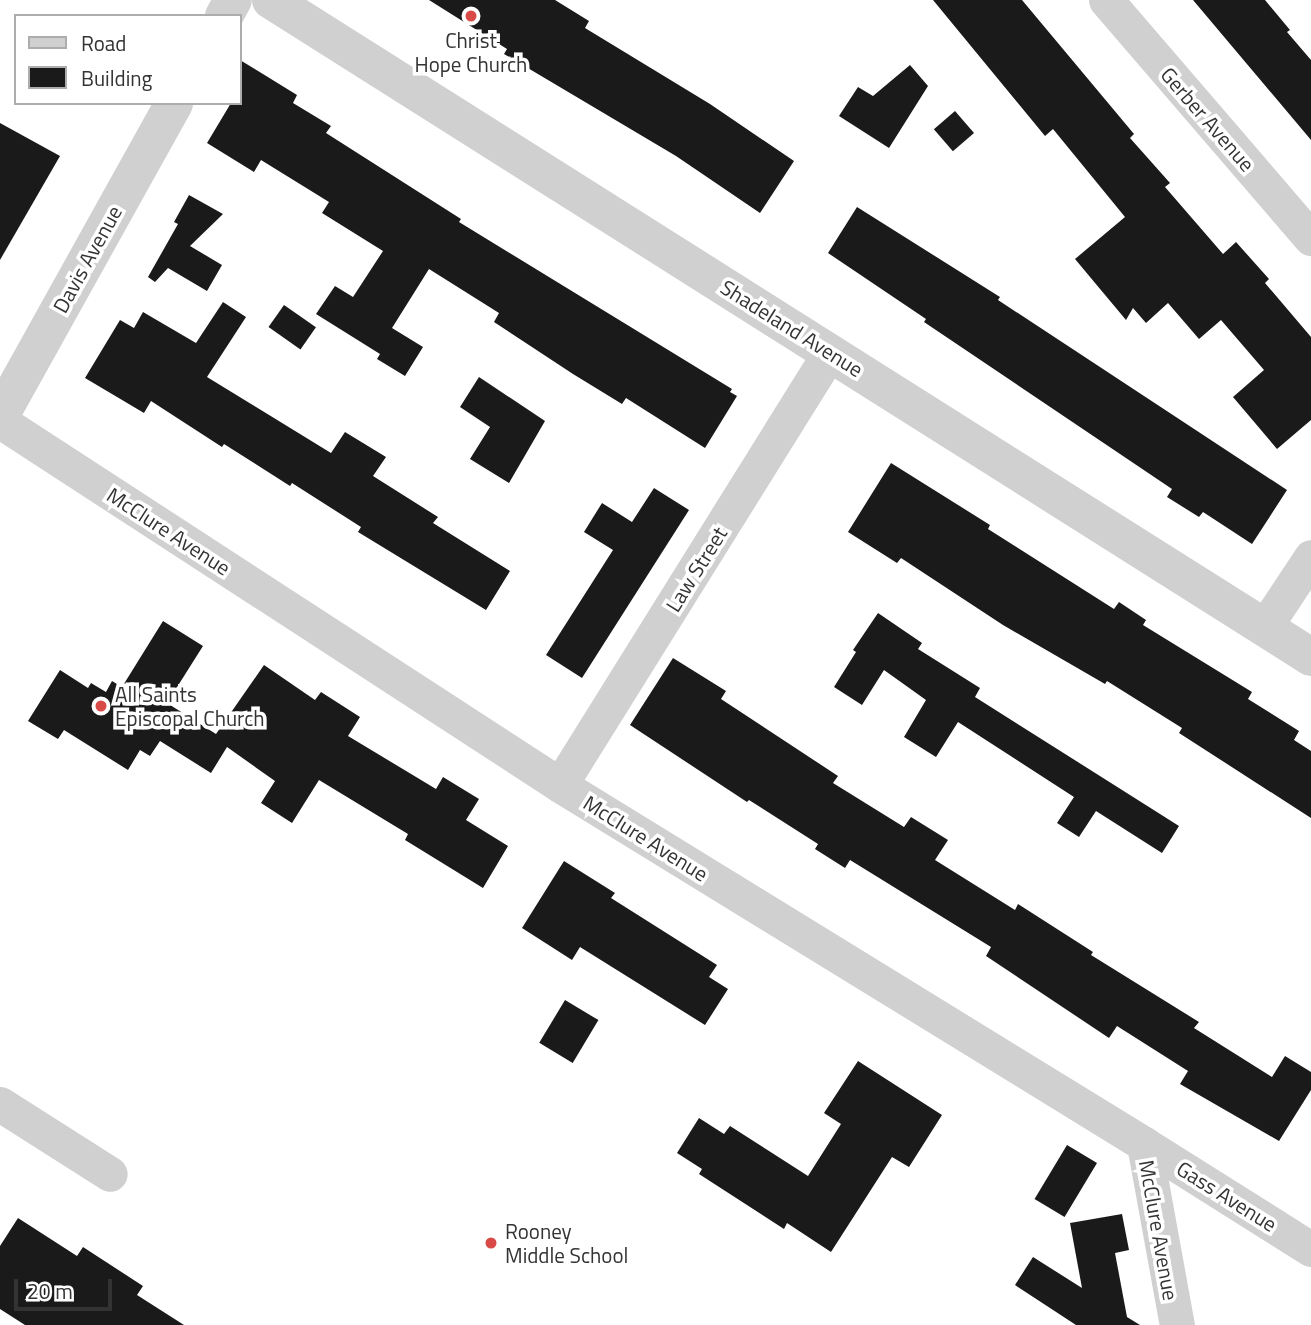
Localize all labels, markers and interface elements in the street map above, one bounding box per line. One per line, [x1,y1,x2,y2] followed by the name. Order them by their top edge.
[463,8,479,24] marker: Christ Hope Church
[14,14,242,105] legend
[81,27,126,59] text: Road
[415,27,527,77] place label: Christ Hope Church
[81,62,152,94] text: Building
[1156,62,1260,176] street label: Gerber Avenue
[47,201,127,317] street label: Davis Avenue
[716,274,868,382] street label: Shadeland Avenue
[103,482,235,580] street label: McClure Avenue
[660,522,732,616] street label: Law Street
[115,681,265,731] place label: All Saints Episcopal Church
[93,698,109,714] marker: All Saints Episcopal Church
[579,790,713,886] street label: McClure Avenue
[1172,1155,1282,1237] street label: Gass Avenue
[1134,1158,1184,1302] street label: McClure Avenue
[505,1218,628,1268] place label: Rooney Middle School
[483,1235,499,1251] marker: Rooney Middle School
[18,1266,116,1310] scale bar
[27,1275,73,1307] text: 20 m

